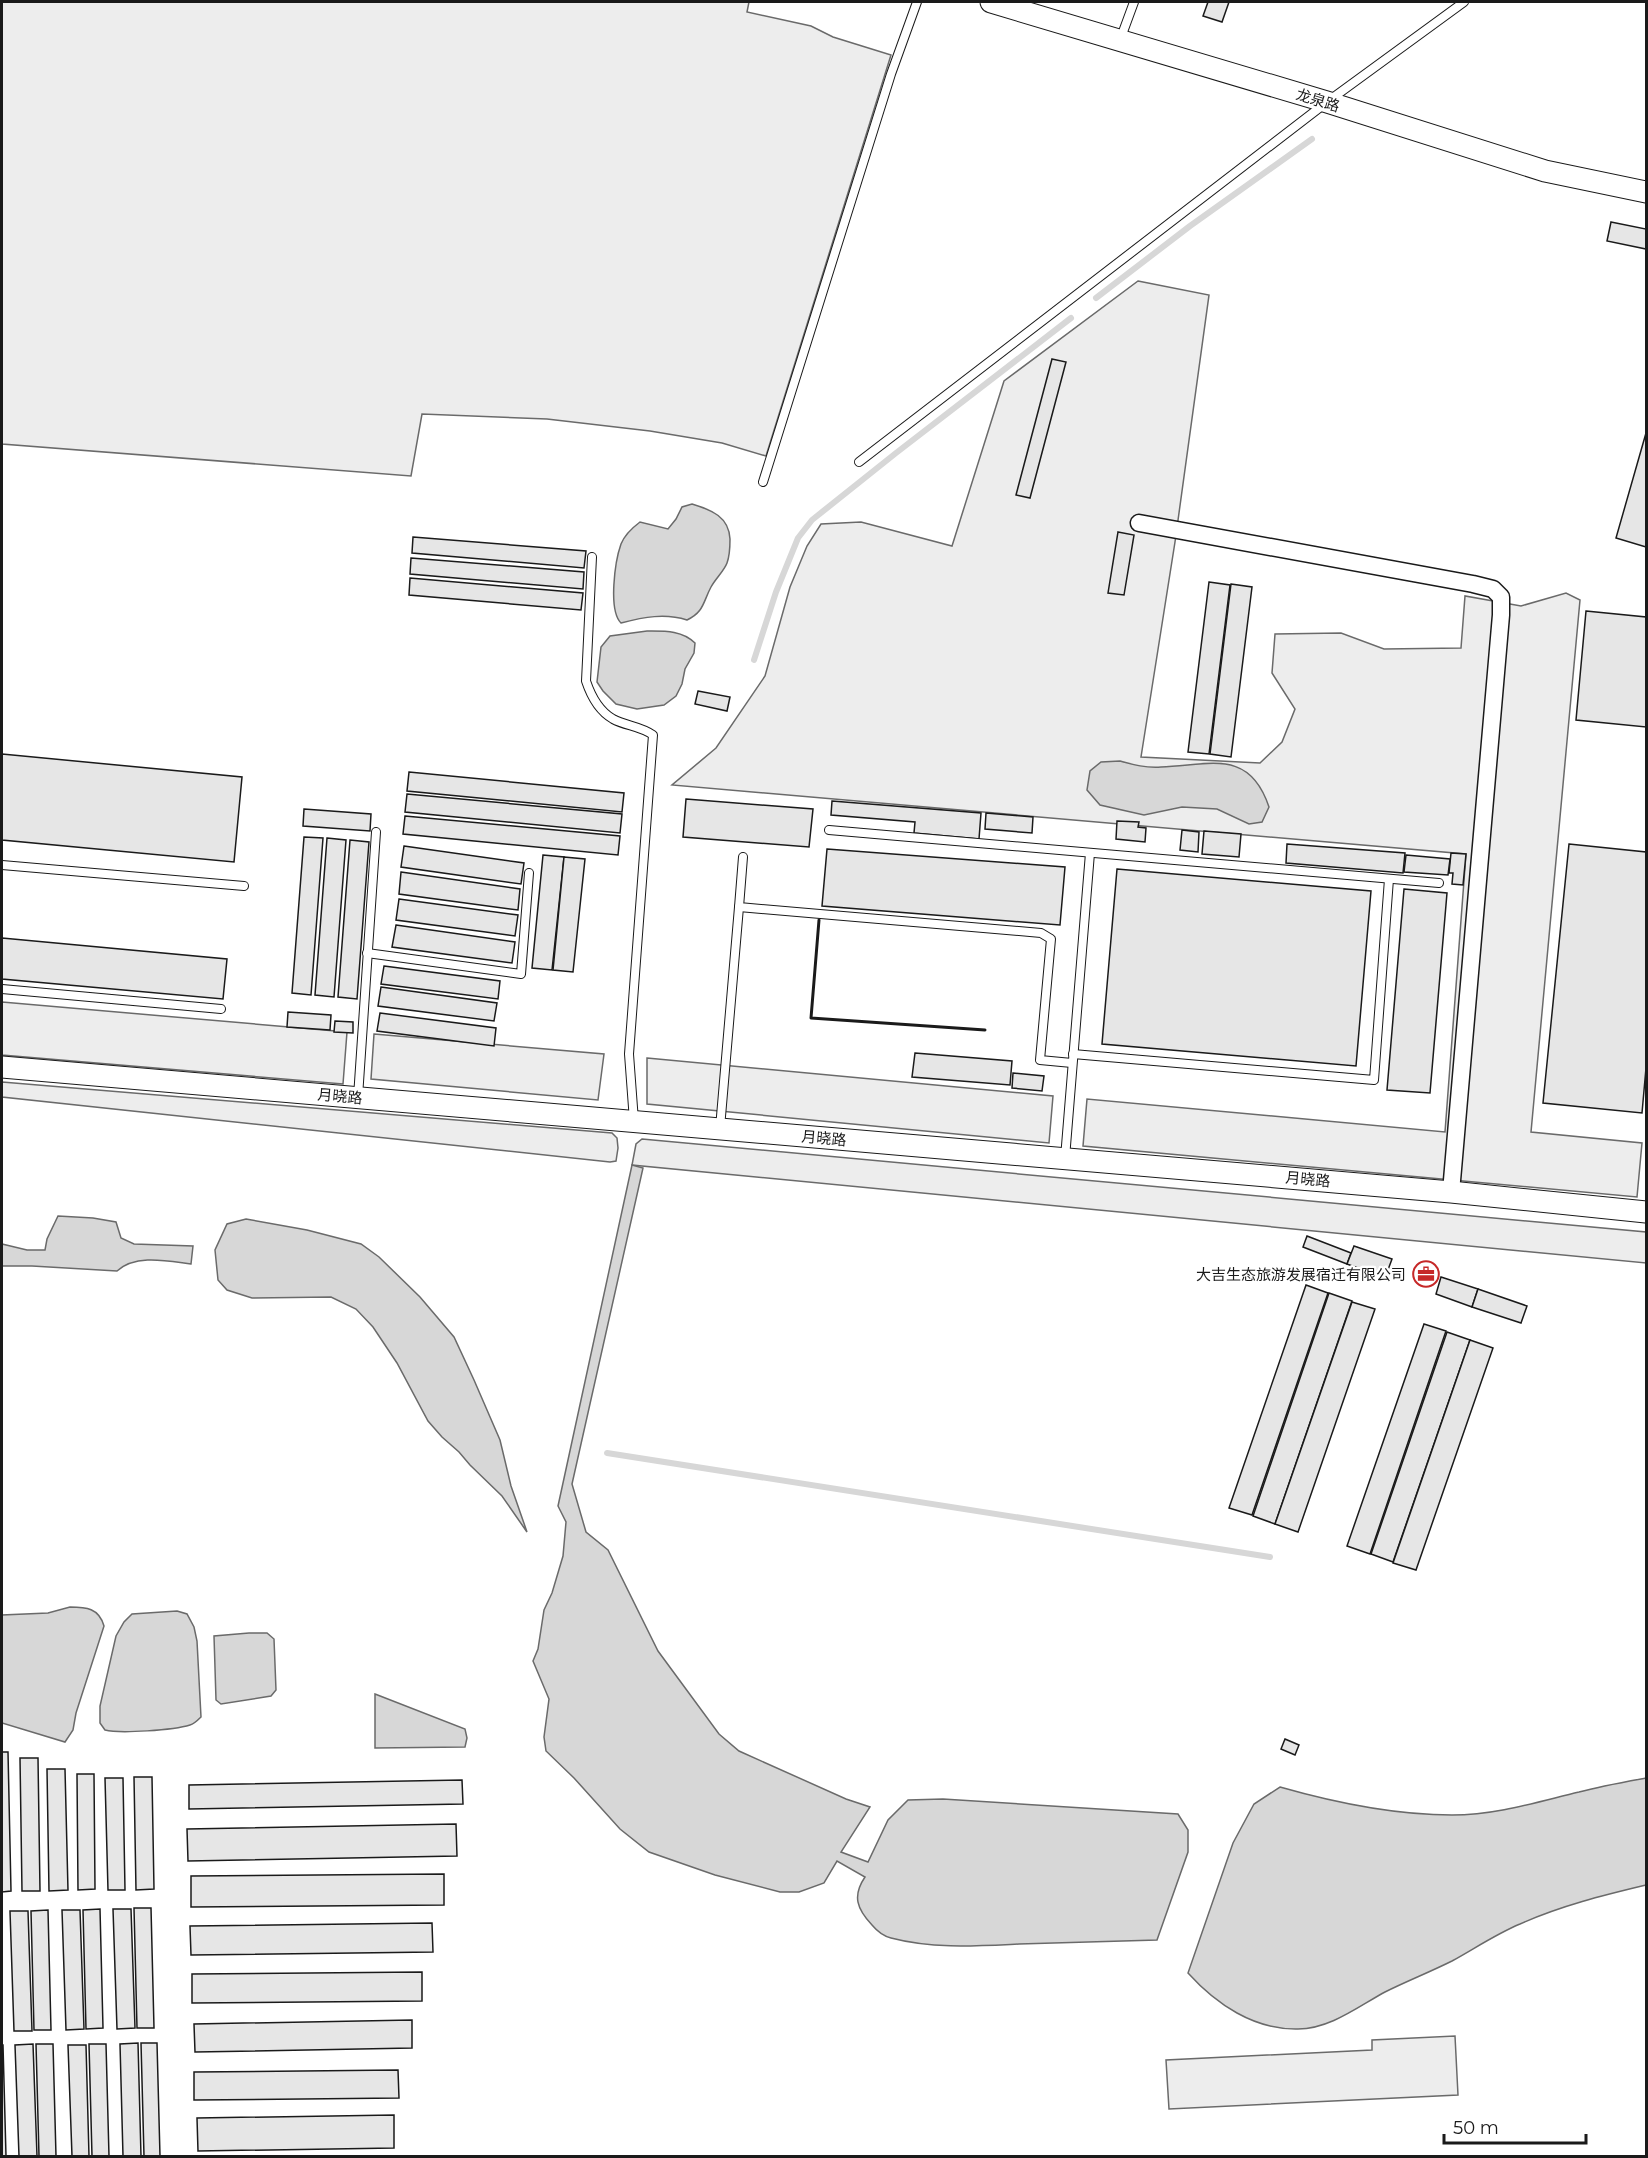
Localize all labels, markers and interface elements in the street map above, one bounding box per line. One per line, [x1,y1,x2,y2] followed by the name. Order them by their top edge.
[1294,84,1342,116] street label: 龙泉路
[317,1085,363,1107] street label: 月晓路
[801,1127,847,1149] street label: 月晓路
[1285,1168,1331,1190] street label: 月晓路
[1411,1259,1441,1289] office icon: 大吉生态旅游发展宿迁有限公司
[1196,1265,1406,1284] place label: 大吉生态旅游发展宿迁有限公司
[1444,2107,1586,2145] scale bar
[1453,2117,1499,2139] text: 50 m

